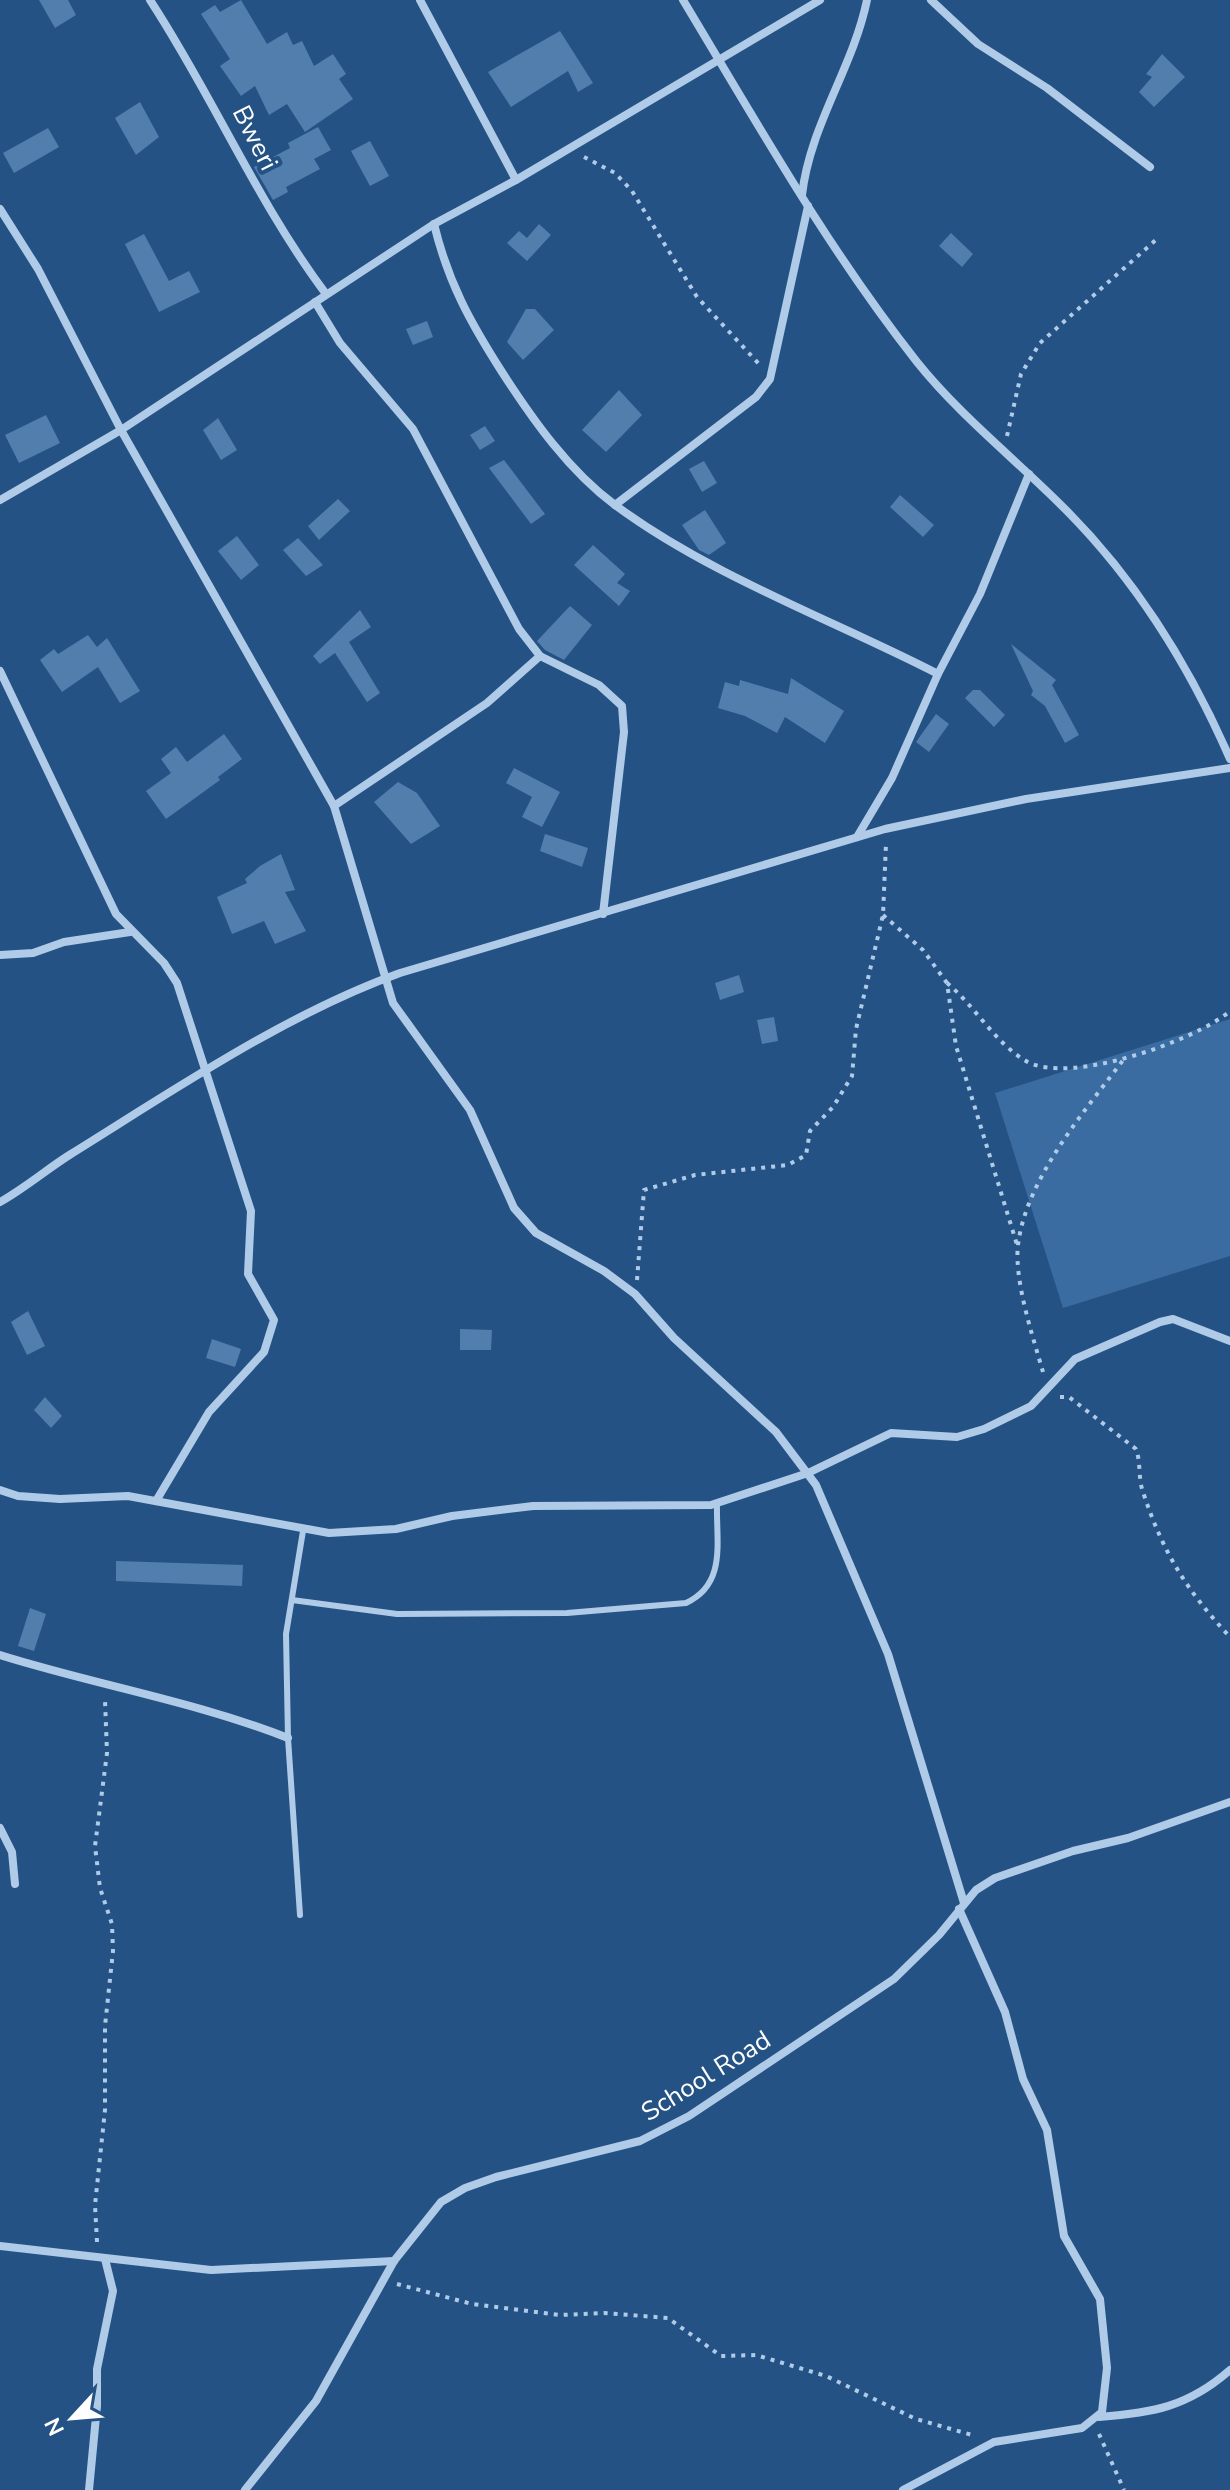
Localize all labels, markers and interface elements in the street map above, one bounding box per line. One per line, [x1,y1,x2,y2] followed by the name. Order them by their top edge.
[224,100,286,176] street label: Bweri
[635,2022,777,2130] street label: School Road
[32,2378,112,2458] north arrow
[38,2412,72,2440] text: N

